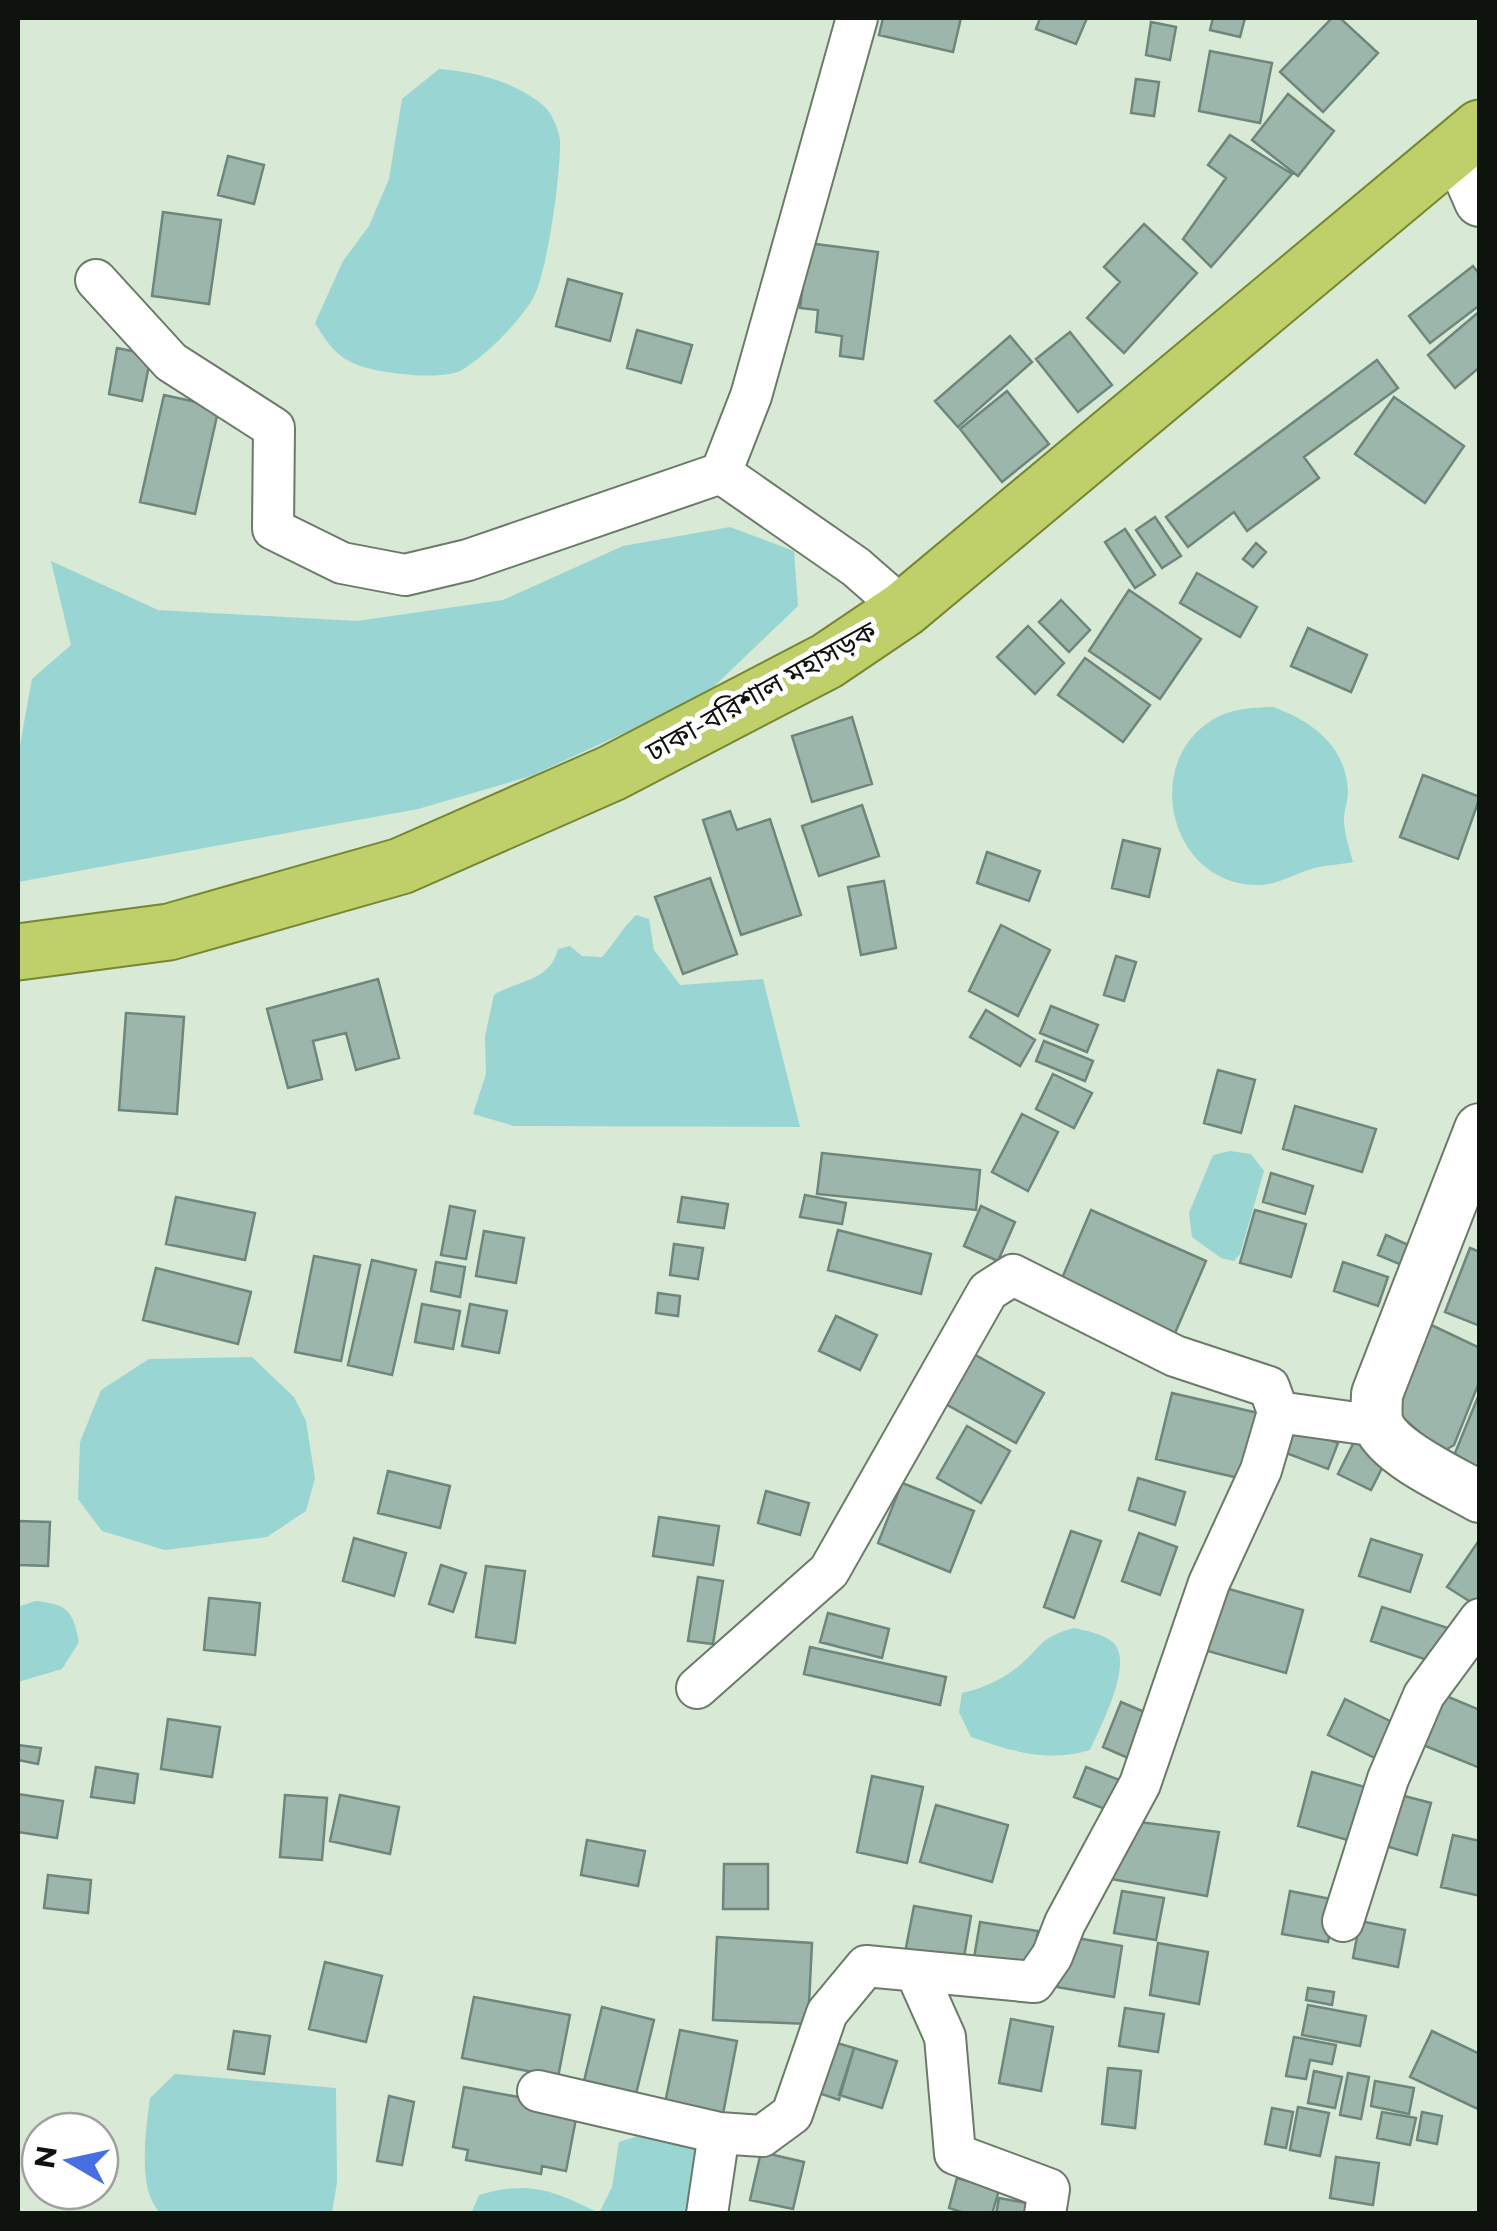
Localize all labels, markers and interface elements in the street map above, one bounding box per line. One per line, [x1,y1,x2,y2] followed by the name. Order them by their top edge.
[639,613,882,769] street label: ঢাকা-বরিশাল মহাসড়ক
[20,2111,120,2211] north arrow
[27,2143,64,2171] text: N

